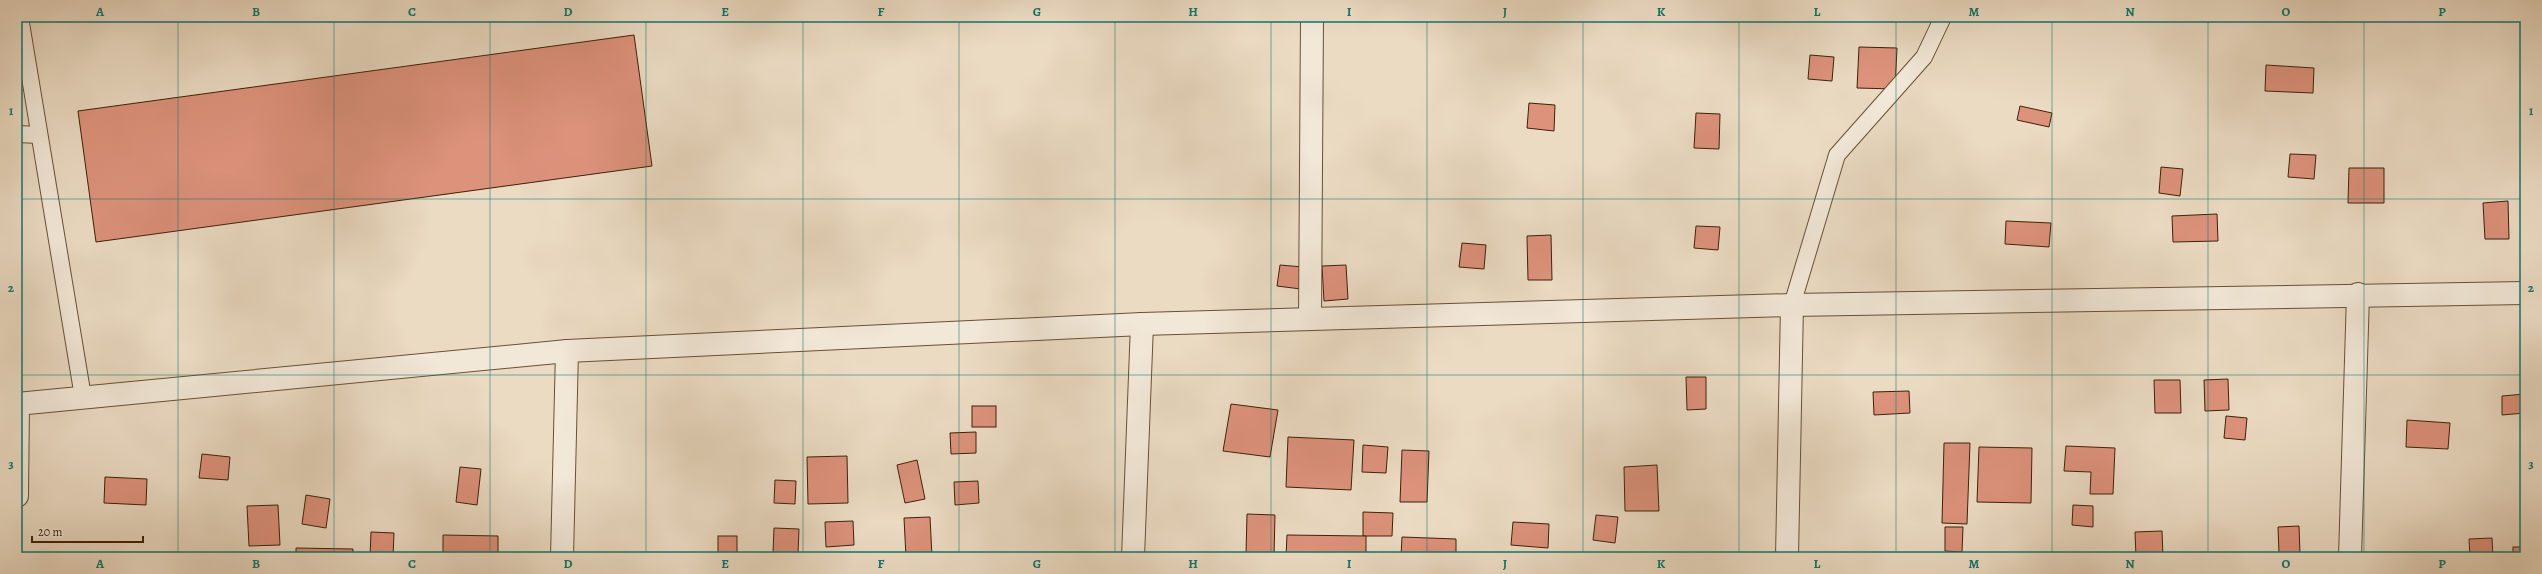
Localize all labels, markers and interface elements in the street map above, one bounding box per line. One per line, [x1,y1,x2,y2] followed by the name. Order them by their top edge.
[95,3,105,20] text: A
[252,3,260,20] text: B
[408,3,416,20] text: C
[563,3,573,20] text: D
[721,3,729,20] text: E
[878,3,885,20] text: F
[1033,3,1041,20] text: G
[1188,3,1198,20] text: H
[1347,3,1352,20] text: I
[1503,3,1507,20] text: J
[1657,3,1666,20] text: K
[1814,3,1821,20] text: L
[1969,3,1980,20] text: M
[2125,3,2135,20] text: N
[2282,3,2291,20] text: O
[2438,3,2446,20] text: P
[9,102,14,119] text: 1
[2529,102,2534,119] text: 1
[8,279,15,296] text: 2
[2528,279,2535,296] text: 2
[8,455,14,472] text: 3
[2528,455,2534,472] text: 3
[32,518,143,544] scale bar
[38,524,62,540] text: 20 m
[95,555,105,572] text: A
[252,555,260,572] text: B
[408,555,416,572] text: C
[563,555,573,572] text: D
[721,555,729,572] text: E
[878,555,885,572] text: F
[1033,555,1041,572] text: G
[1188,555,1198,572] text: H
[1347,555,1352,572] text: I
[1503,555,1507,572] text: J
[1657,555,1666,572] text: K
[1814,555,1821,572] text: L
[1969,555,1980,572] text: M
[2125,555,2135,572] text: N
[2282,555,2291,572] text: O
[2438,555,2446,572] text: P

